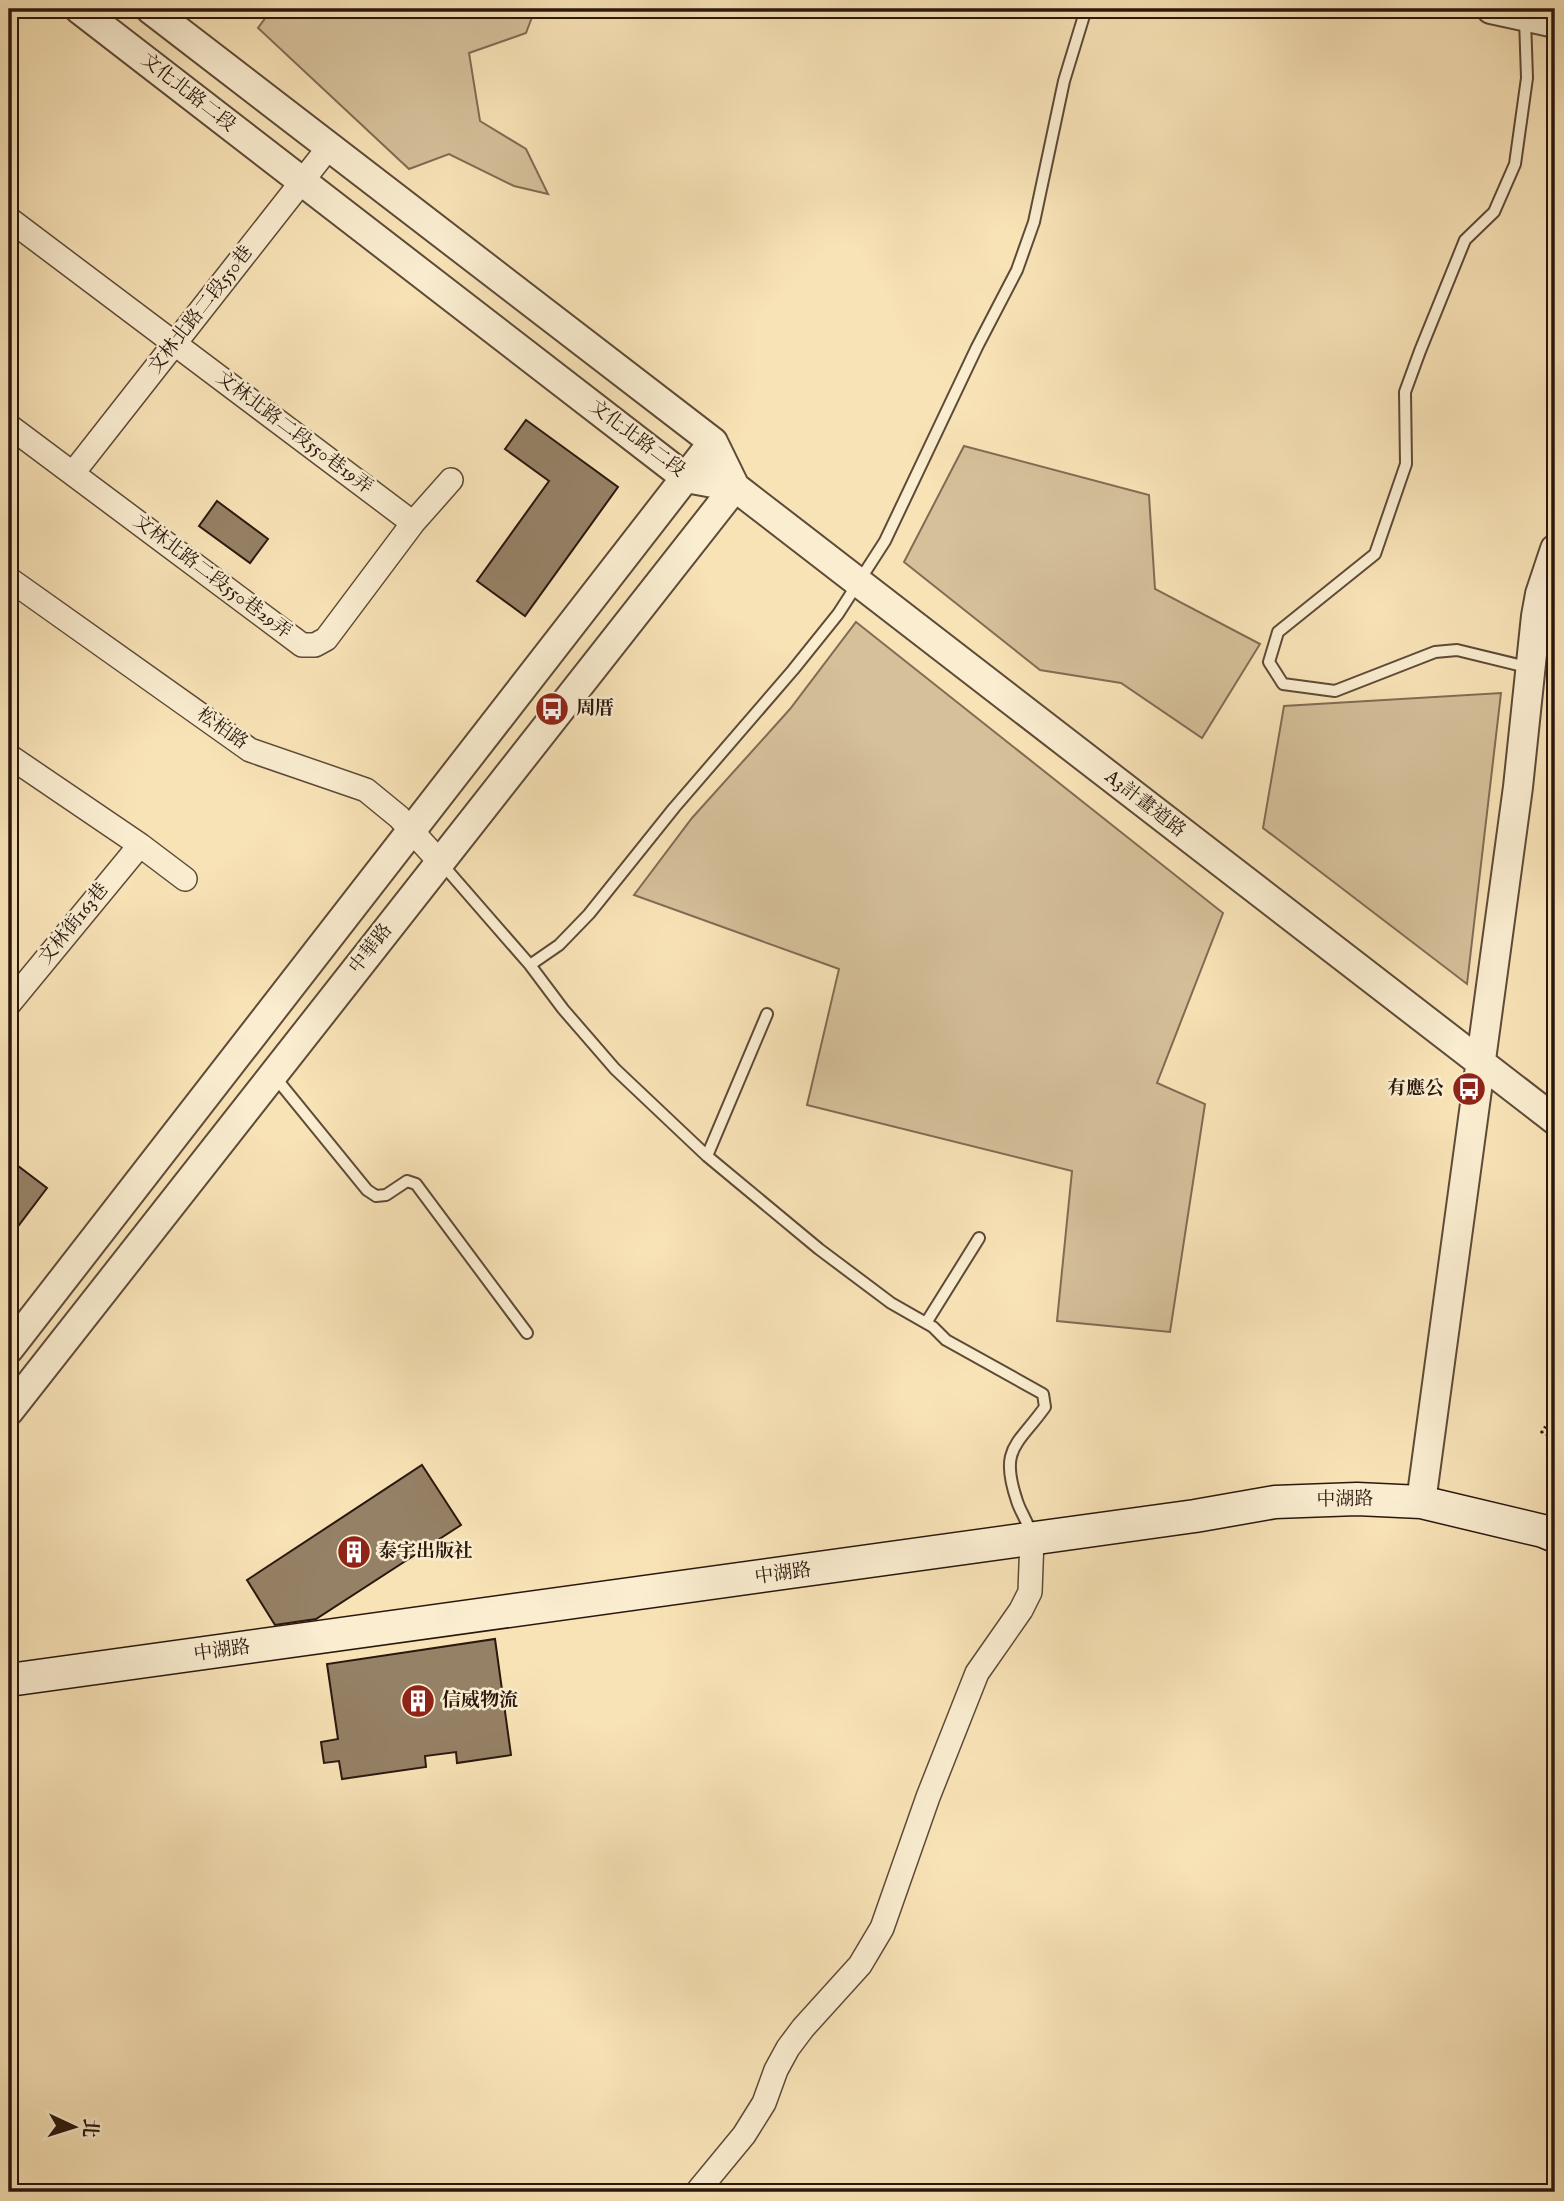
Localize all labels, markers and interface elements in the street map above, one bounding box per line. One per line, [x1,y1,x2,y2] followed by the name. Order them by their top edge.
[136,48,240,138] street label: 文化北路二段
[144,241,258,379] street label: 文林北路二段550巷
[211,366,377,500] street label: 文林北路二段550巷19弄
[584,395,690,483] street label: 文化北路二段
[128,510,296,644] street label: 文林北路二段550巷29弄
[533,690,571,728] bus stop icon: 周厝
[576,697,614,721] place label: 周厝
[192,703,252,755] street label: 松柏路
[1099,764,1190,843] street label: A3計畫道路
[34,878,114,970] street label: 文林街163巷
[344,919,398,979] street label: 中華路
[1450,1070,1488,1108] bus stop icon: 有應公
[1387,1077,1444,1101] place label: 有應公
[1316,1488,1374,1512] street label: 中湖路
[335,1533,373,1571] building icon: 泰宇出版社
[378,1540,473,1564] place label: 泰宇出版社
[753,1558,813,1590] street label: 中湖路
[192,1635,252,1667] street label: 中湖路
[399,1682,437,1720] building icon: 信威物流
[442,1689,518,1713] place label: 信威物流
[38,2092,108,2162] north arrow
[76,2118,102,2138] text: 北

